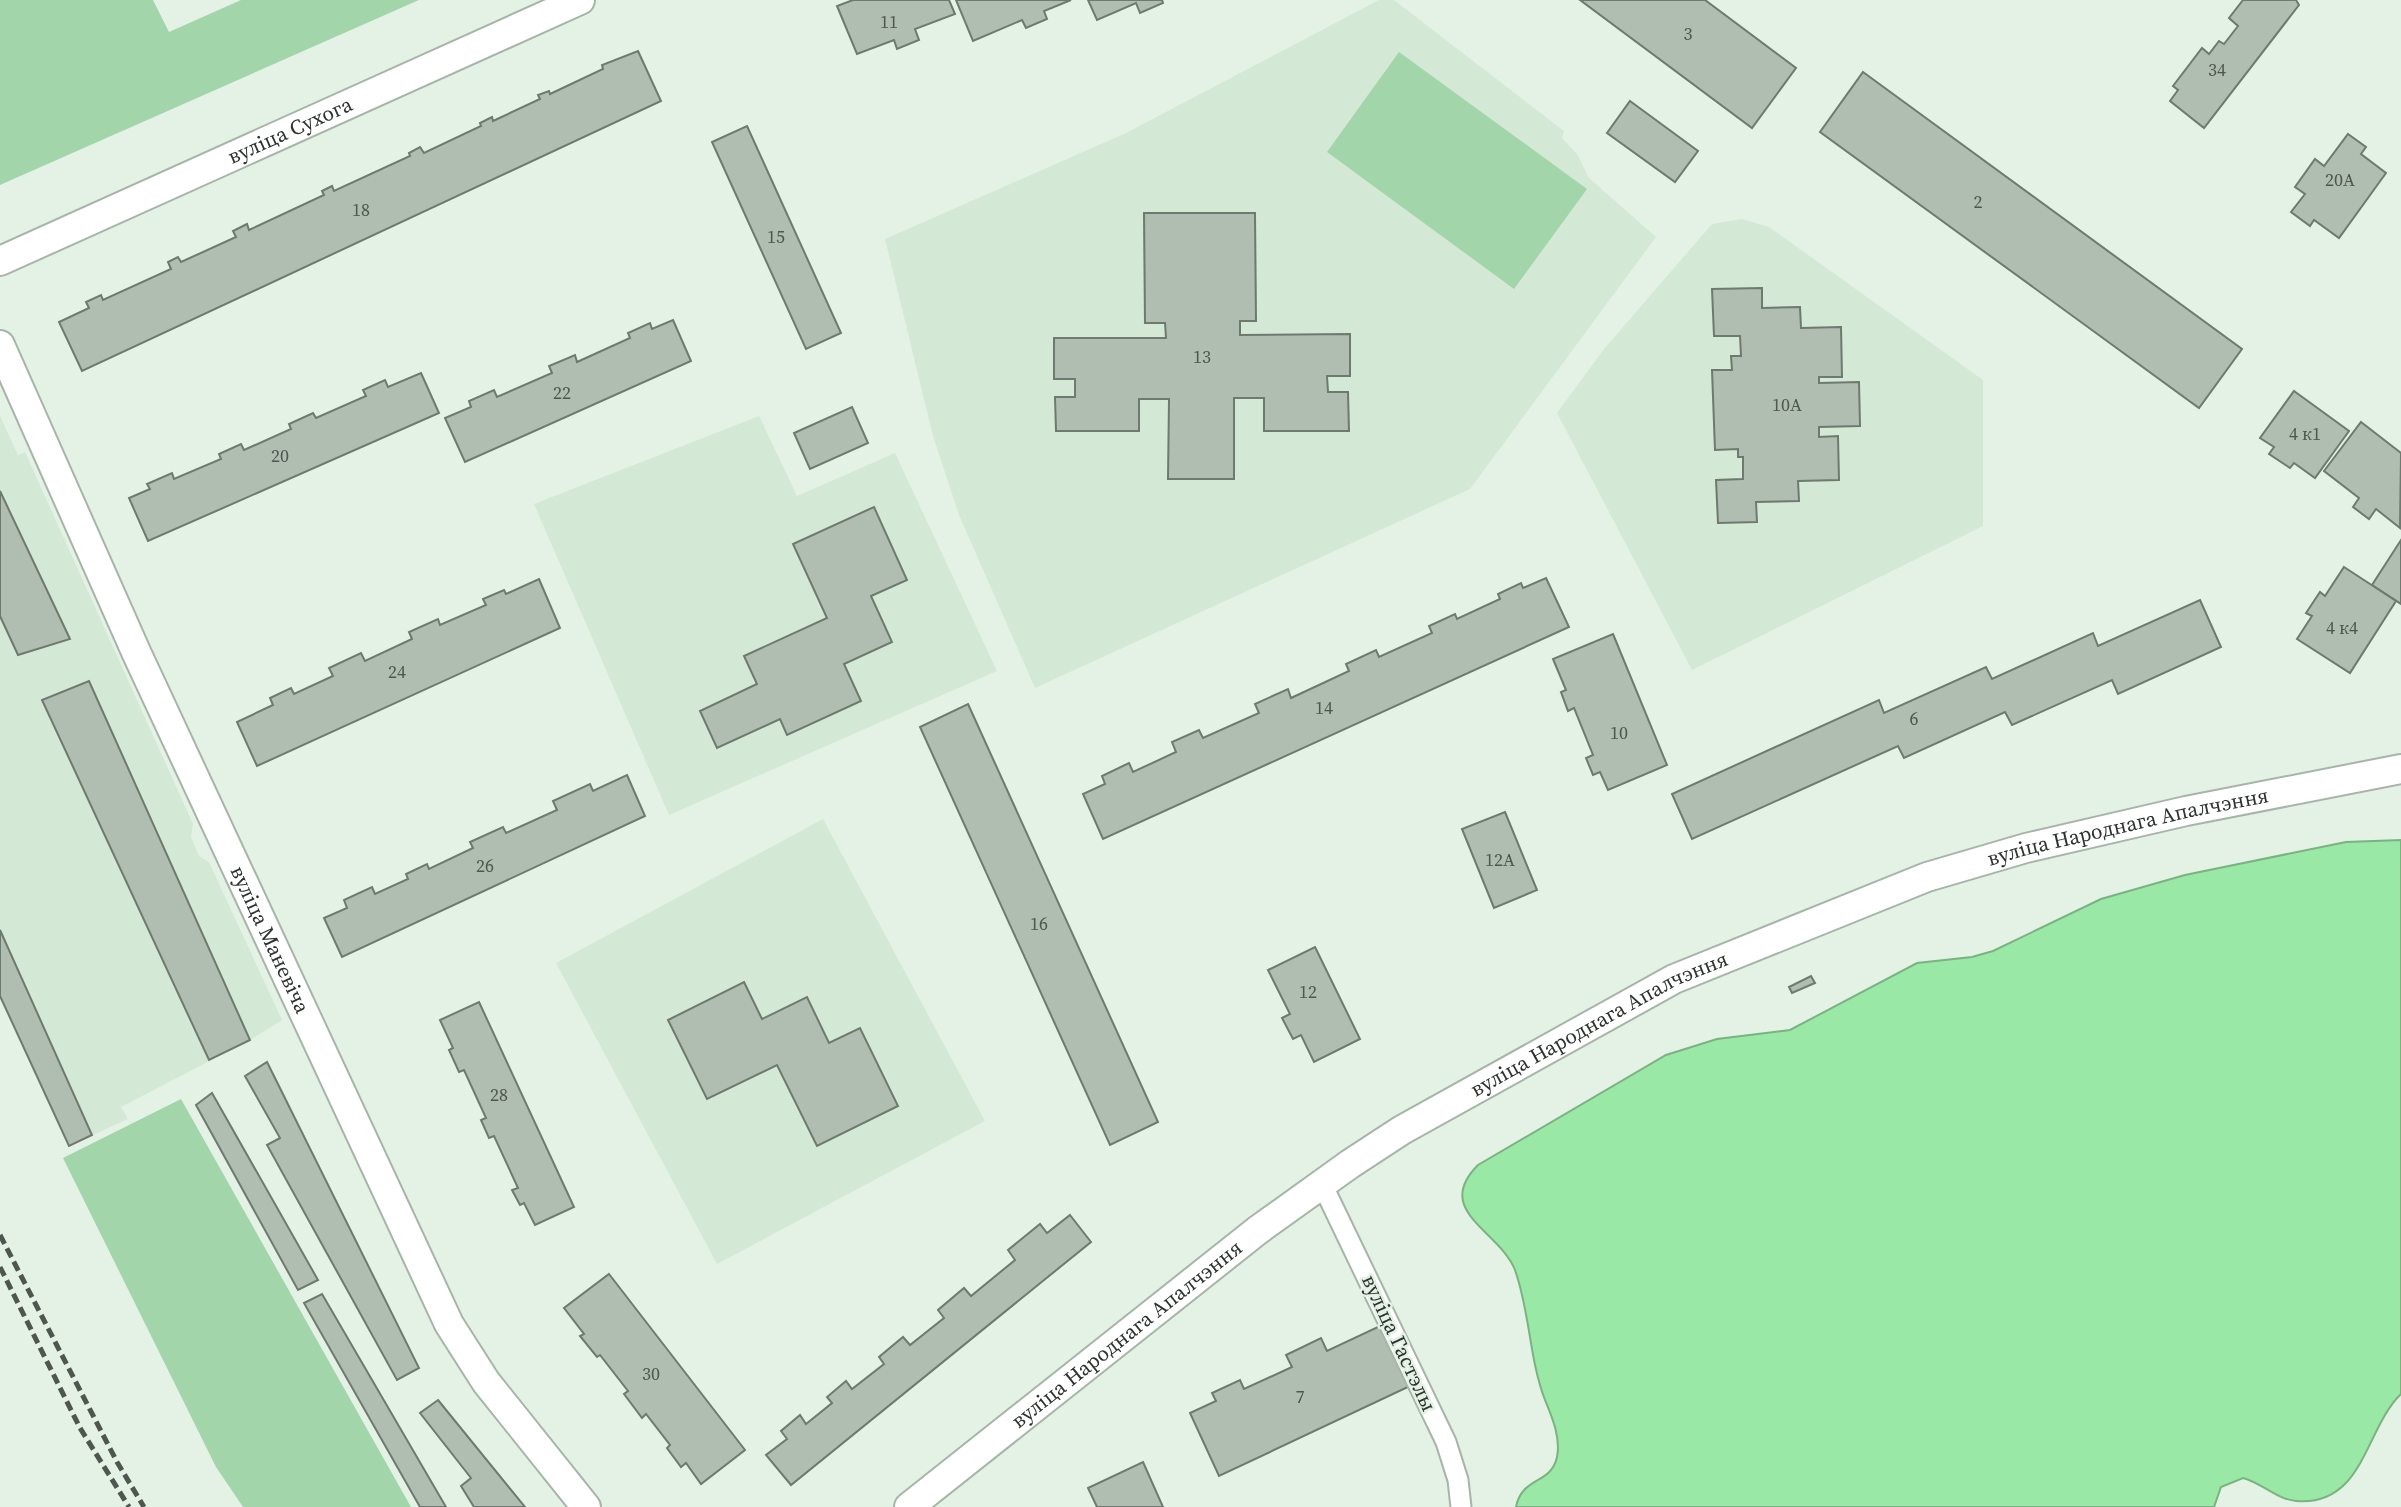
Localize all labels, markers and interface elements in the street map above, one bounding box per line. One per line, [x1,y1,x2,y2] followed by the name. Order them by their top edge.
[880,9,898,34] house number: 11
[1684,21,1693,46] house number: 3
[2208,57,2226,82] house number: 34
[223,89,357,171] street label: вуліца Сухога
[2325,167,2355,192] house number: 20А
[1974,189,1983,214] house number: 2
[352,197,370,222] house number: 18
[767,224,785,249] house number: 15
[1193,344,1211,369] house number: 13
[553,380,571,405] house number: 22
[1772,392,1802,417] house number: 10А
[2289,421,2321,446] house number: 4 к1
[271,443,289,468] house number: 20
[2326,615,2358,640] house number: 4 к4
[388,659,406,684] house number: 24
[1315,695,1333,720] house number: 14
[1910,706,1919,731] house number: 6
[1610,720,1628,745] house number: 10
[1984,780,2271,873] street label: вуліца Народнага Апалчэння
[1485,847,1515,872] house number: 12А
[476,853,494,878] house number: 26
[224,861,317,1018] street label: вуліца Маневіча
[1030,911,1048,936] house number: 16
[1465,944,1732,1103] street label: вуліца Народнага Апалчэння
[1299,979,1317,1004] house number: 12
[490,1082,508,1107] house number: 28
[1005,1233,1248,1435] street label: вуліца Народнага Апалчэння
[1355,1270,1444,1416] street label: вуліца Гастэлы
[642,1361,660,1386] house number: 30
[1296,1384,1305,1409] house number: 7

